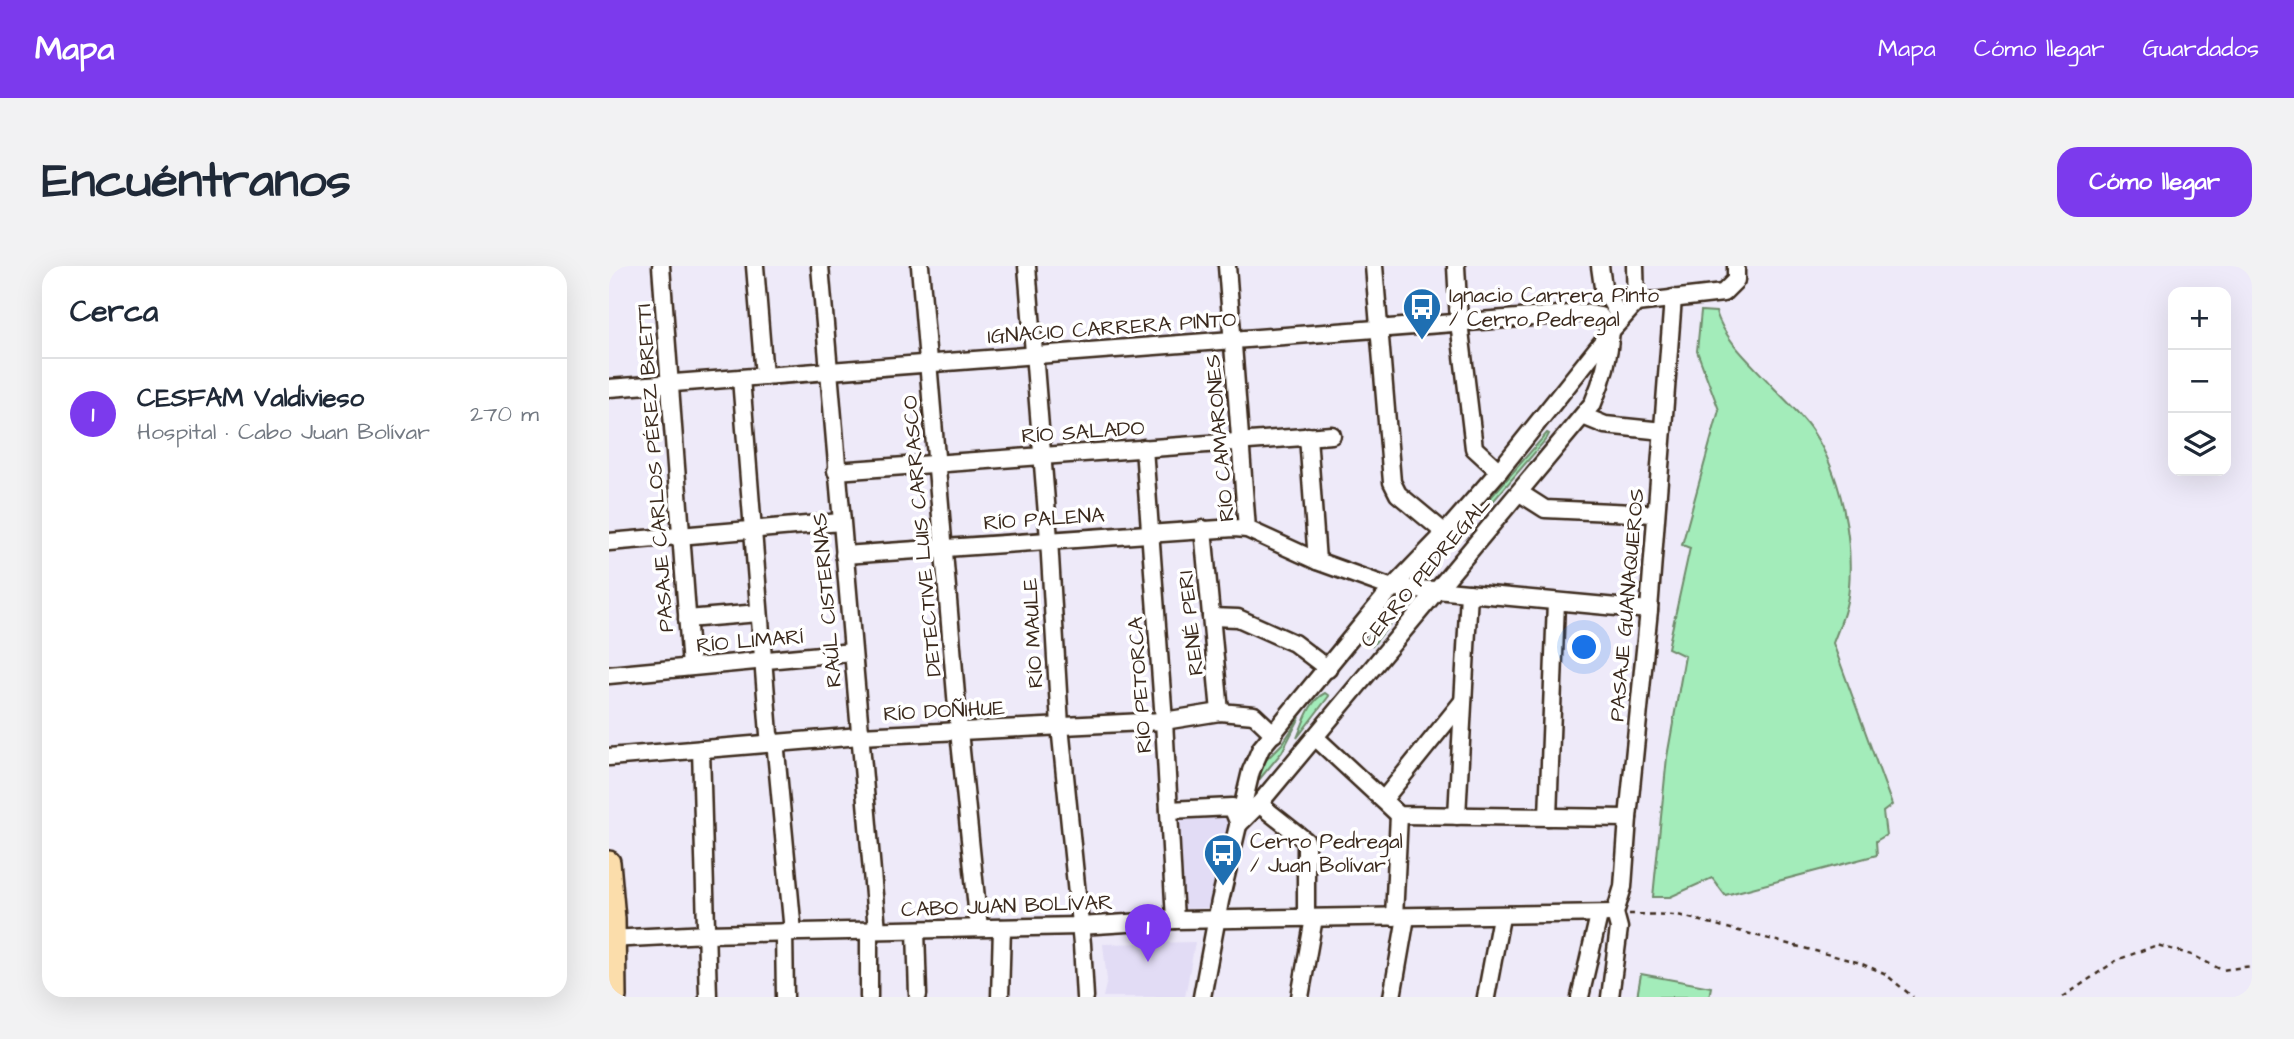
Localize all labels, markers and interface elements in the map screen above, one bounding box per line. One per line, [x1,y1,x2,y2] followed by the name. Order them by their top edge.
[35,26,114,72] text: Mapa
[1878,32,1936,66] text: Mapa
[1974,32,2104,66] text: Cómo llegar
[2142,32,2259,66] text: Guardados
[2057,147,2252,217] button: Cómo llegar
[42,148,351,216] text: Encuéntranos
[1449,281,1659,336] place label: Ignacio Carrera Pinto / Cerro Pedregal
[1401,286,1443,341] bus stop icon: Ignacio Carrera Pinto / Cerro Pedregal
[2168,287,2231,476] map controls
[2168,287,2231,350] button: +
[70,291,158,333] text: Cerca
[629,303,681,633] street label: PASAJE CARLOS PÉREZ BRETTI
[987,305,1237,351] street label: IGNACIO CARRERA PINTO
[2168,350,2231,413] button: −
[1198,353,1242,523] street label: RÍO CAMARONES
[137,380,364,416] text: CESFAM Valdivieso
[895,394,949,678] street label: DETECTIVE LUIS CARRASCO
[92,398,94,430] text: 1
[470,398,539,430] text: 270 m
[1021,413,1145,451] street label: RÍO SALADO
[2168,413,2231,476] button: layers
[137,416,430,448] text: Hospital · Cabo Juan Bolívar
[1602,487,1652,723] street label: PASAJE GUANAQUEROS
[1353,490,1497,654] street label: CERRO PEDREGAL
[983,500,1106,538] street label: RÍO PALENA
[805,511,849,689] street label: RAÚL CISTERNAS
[1171,569,1211,677] street label: RENÉ PERI
[1016,577,1050,689] street label: RÍO MAULE
[1121,615,1159,754] street label: RÍO PETORCA
[695,622,805,660] street label: RÍO LIMARÍ
[1567,630,1601,664] your location
[883,693,1006,729] street label: RÍO DOÑIHUE
[1250,827,1403,880] place label: Cerro Pedregal / Juan Bolívar
[1202,832,1244,887] bus stop icon: Cerro Pedregal / Juan Bolívar
[901,888,1113,924] street label: CABO JUAN BOLÍVAR
[1125,904,1171,962] pin: 1

